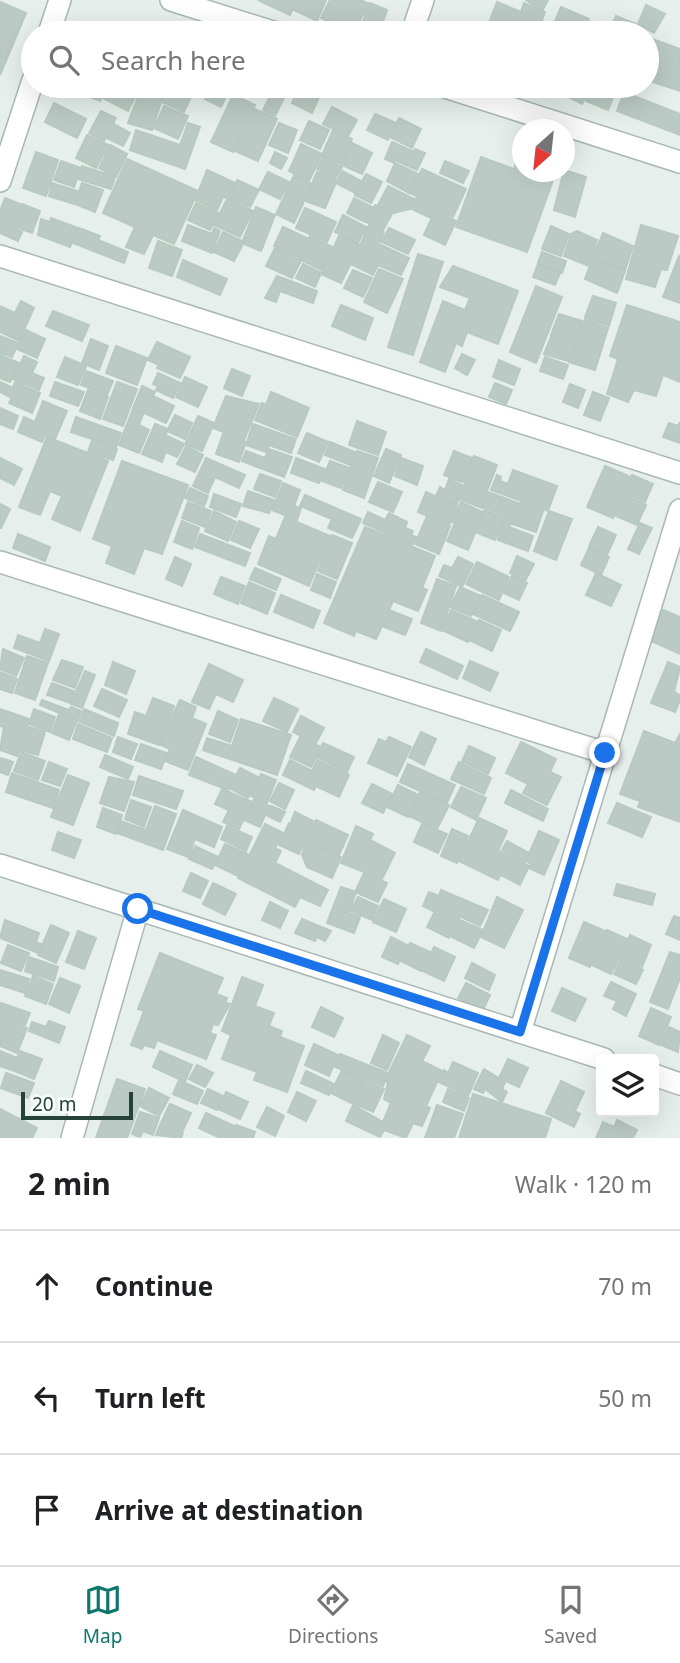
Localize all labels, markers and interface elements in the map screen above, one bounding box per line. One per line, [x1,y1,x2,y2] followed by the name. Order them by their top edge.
[21,21,659,98] search box
[45,41,83,79] icon: search
[101,42,246,78] text: Search here
[512,119,575,182] north arrow
[589,737,620,768] route end
[122,893,153,924] route start
[596,1054,659,1117] map controls
[596,1054,659,1117] button: layers
[21,1089,133,1121] scale bar
[32,1091,76,1117] text: 20 m
[28,1163,111,1204] text: 2 min
[515,1168,652,1200] text: Walk · 120 m
[28,1267,66,1305] icon: ahead
[95,1268,213,1304] text: Continue
[598,1270,652,1302] text: 70 m
[28,1379,66,1417] icon: left
[95,1380,206,1416] text: Turn left
[598,1382,652,1414] text: 50 m
[28,1491,66,1529] icon: arrive
[95,1492,364,1528] text: Arrive at destination
[83,1581,122,1649] tab: Map
[288,1581,378,1649] tab: Directions
[544,1581,597,1649] tab: Saved

